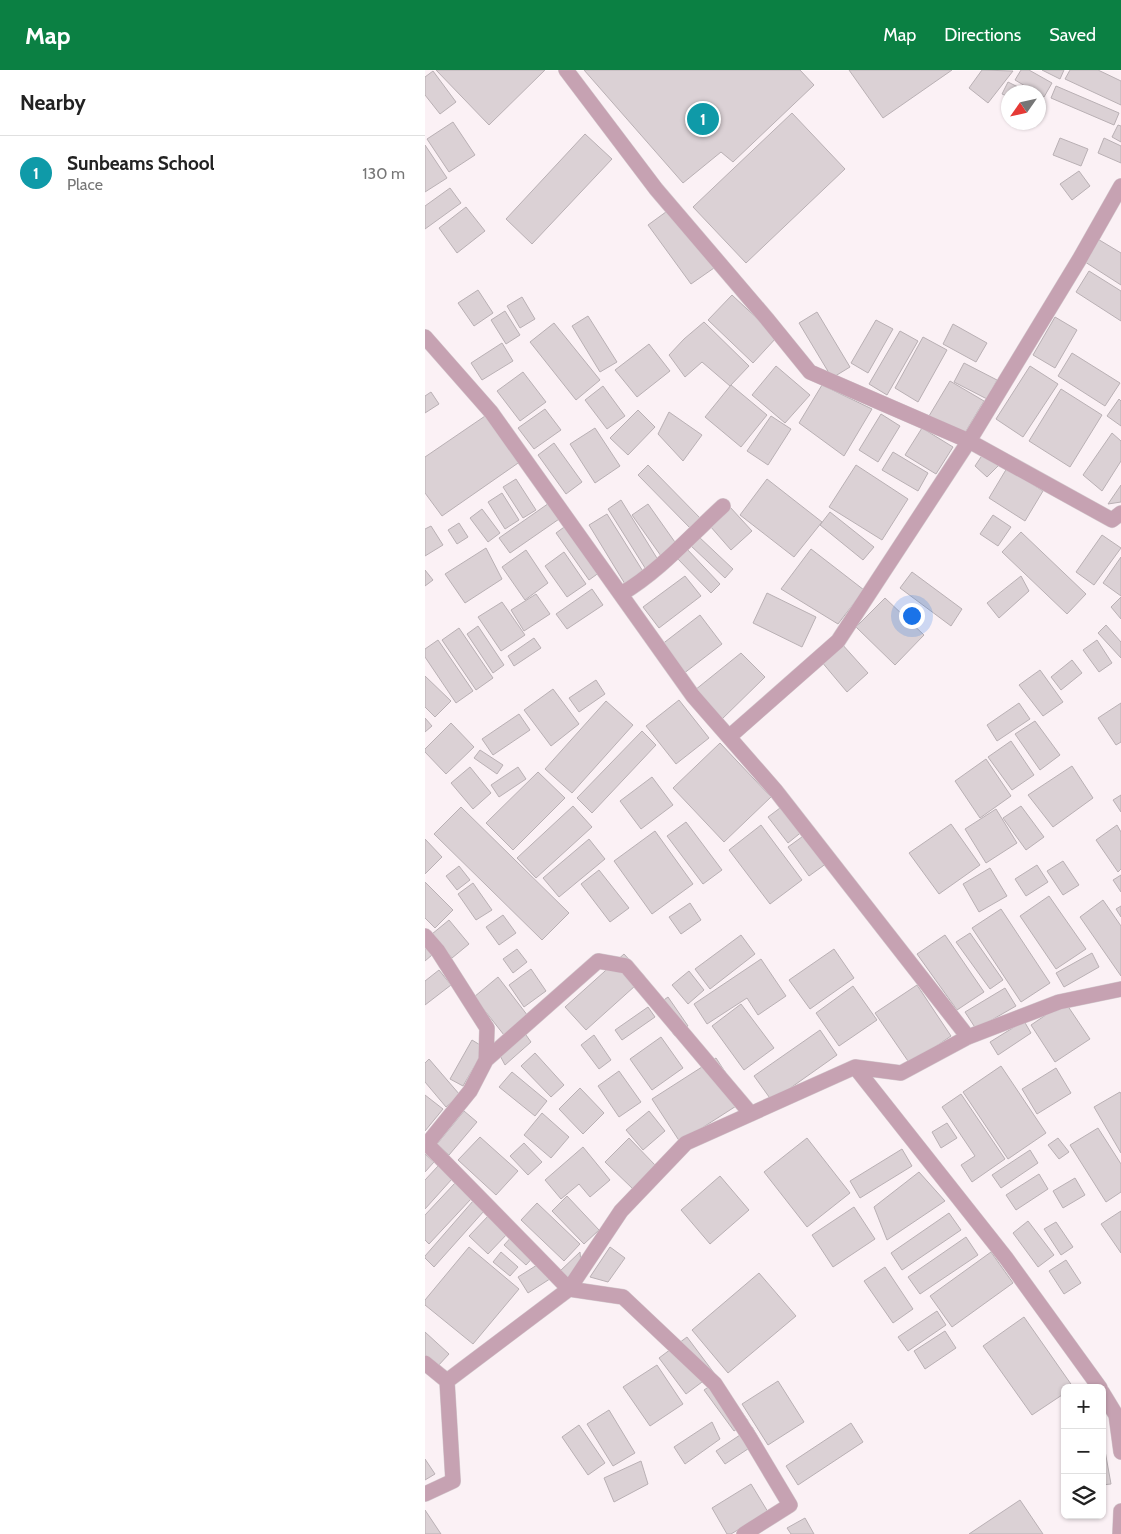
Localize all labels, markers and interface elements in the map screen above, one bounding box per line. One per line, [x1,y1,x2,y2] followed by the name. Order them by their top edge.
[25,21,71,50] text: Map
[883,24,916,46] text: Map
[944,24,1021,46] text: Directions
[1049,24,1096,46] text: Saved
[1001,85,1046,130] north arrow
[20,90,86,115] text: Nearby
[687,100,719,138] pin: 1
[67,152,215,175] text: Sunbeams School
[33,164,39,183] text: 1
[362,164,405,183] text: 130 m
[67,175,103,194] text: Place
[899,603,925,629] your location
[1061,1384,1106,1519] map controls
[1061,1384,1106,1429] button: +
[1061,1429,1106,1474] button: −
[1061,1474,1106,1519] button: layers

